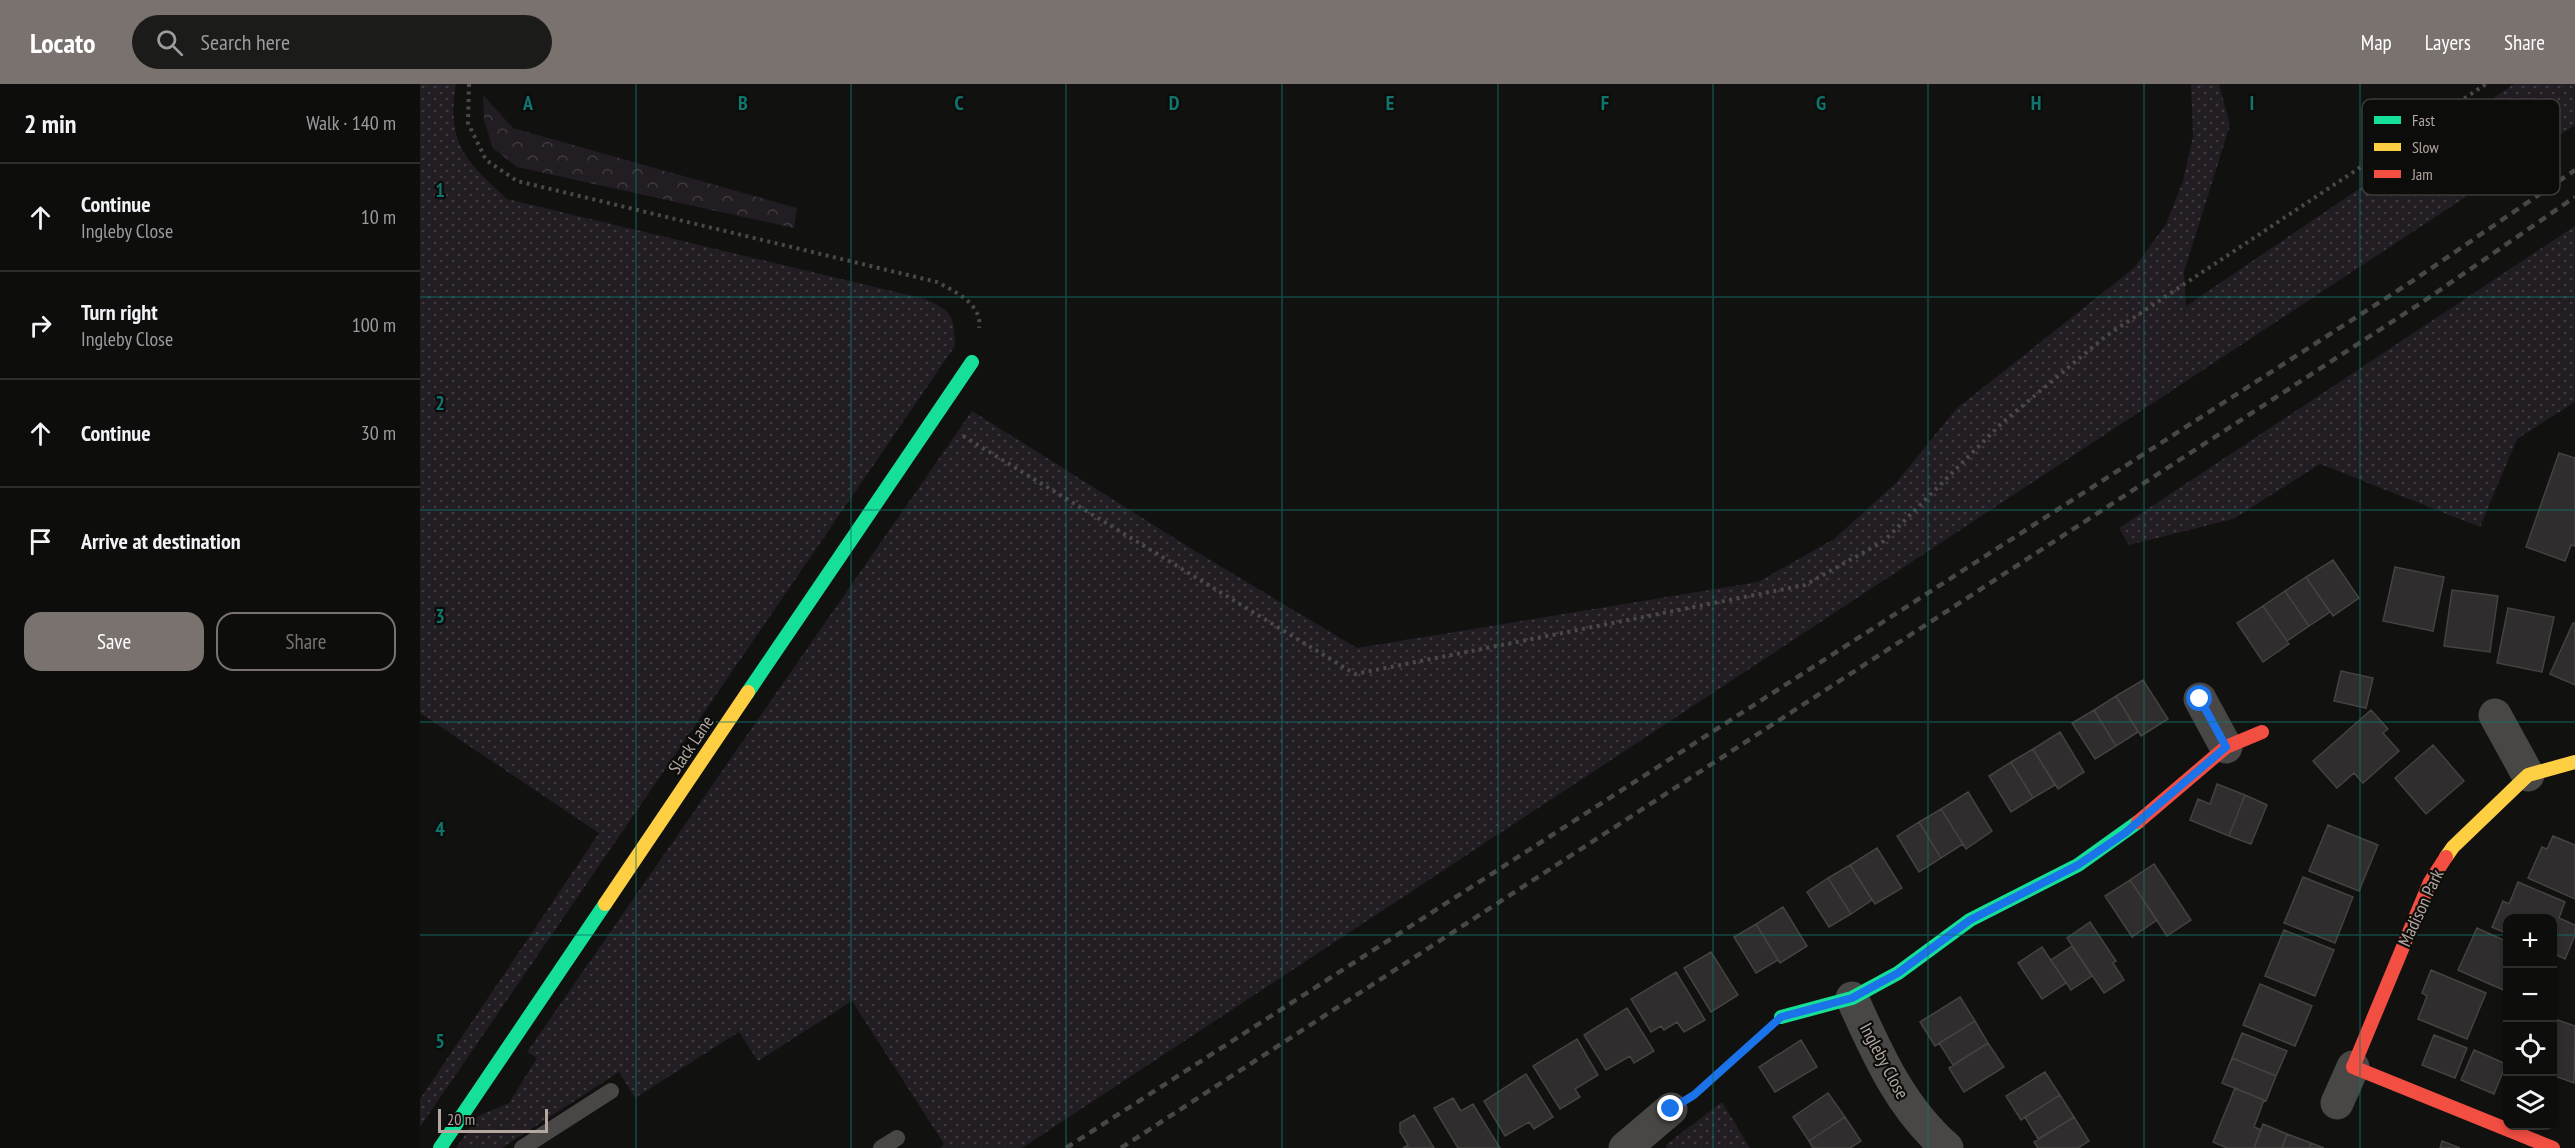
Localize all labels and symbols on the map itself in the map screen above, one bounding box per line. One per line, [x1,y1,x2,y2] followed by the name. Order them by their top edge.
[522,90,534,116] text: A
[738,90,748,116] text: B
[954,90,964,116] text: C
[1169,90,1180,116] text: D
[1386,90,1394,116] text: E
[1601,90,1609,116] text: F
[1816,90,1826,116] text: G
[2031,90,2041,116] text: H
[2250,90,2254,116] text: I
[2362,99,2560,195] legend
[2412,110,2435,130] text: Fast
[2412,137,2439,157] text: Slow
[2411,164,2433,184] text: Jam
[435,177,445,203] text: 1
[435,390,445,416] text: 2
[435,603,445,629] text: 3
[2186,685,2212,711] route start
[663,711,718,778] street label: Slack Lane
[435,816,445,842] text: 4
[2393,865,2448,950] street label: Madison Park
[1855,1019,1914,1103] street label: Ingleby Close
[435,1028,445,1054] text: 5
[1657,1095,1683,1121] route end
[438,1106,548,1134] scale bar

